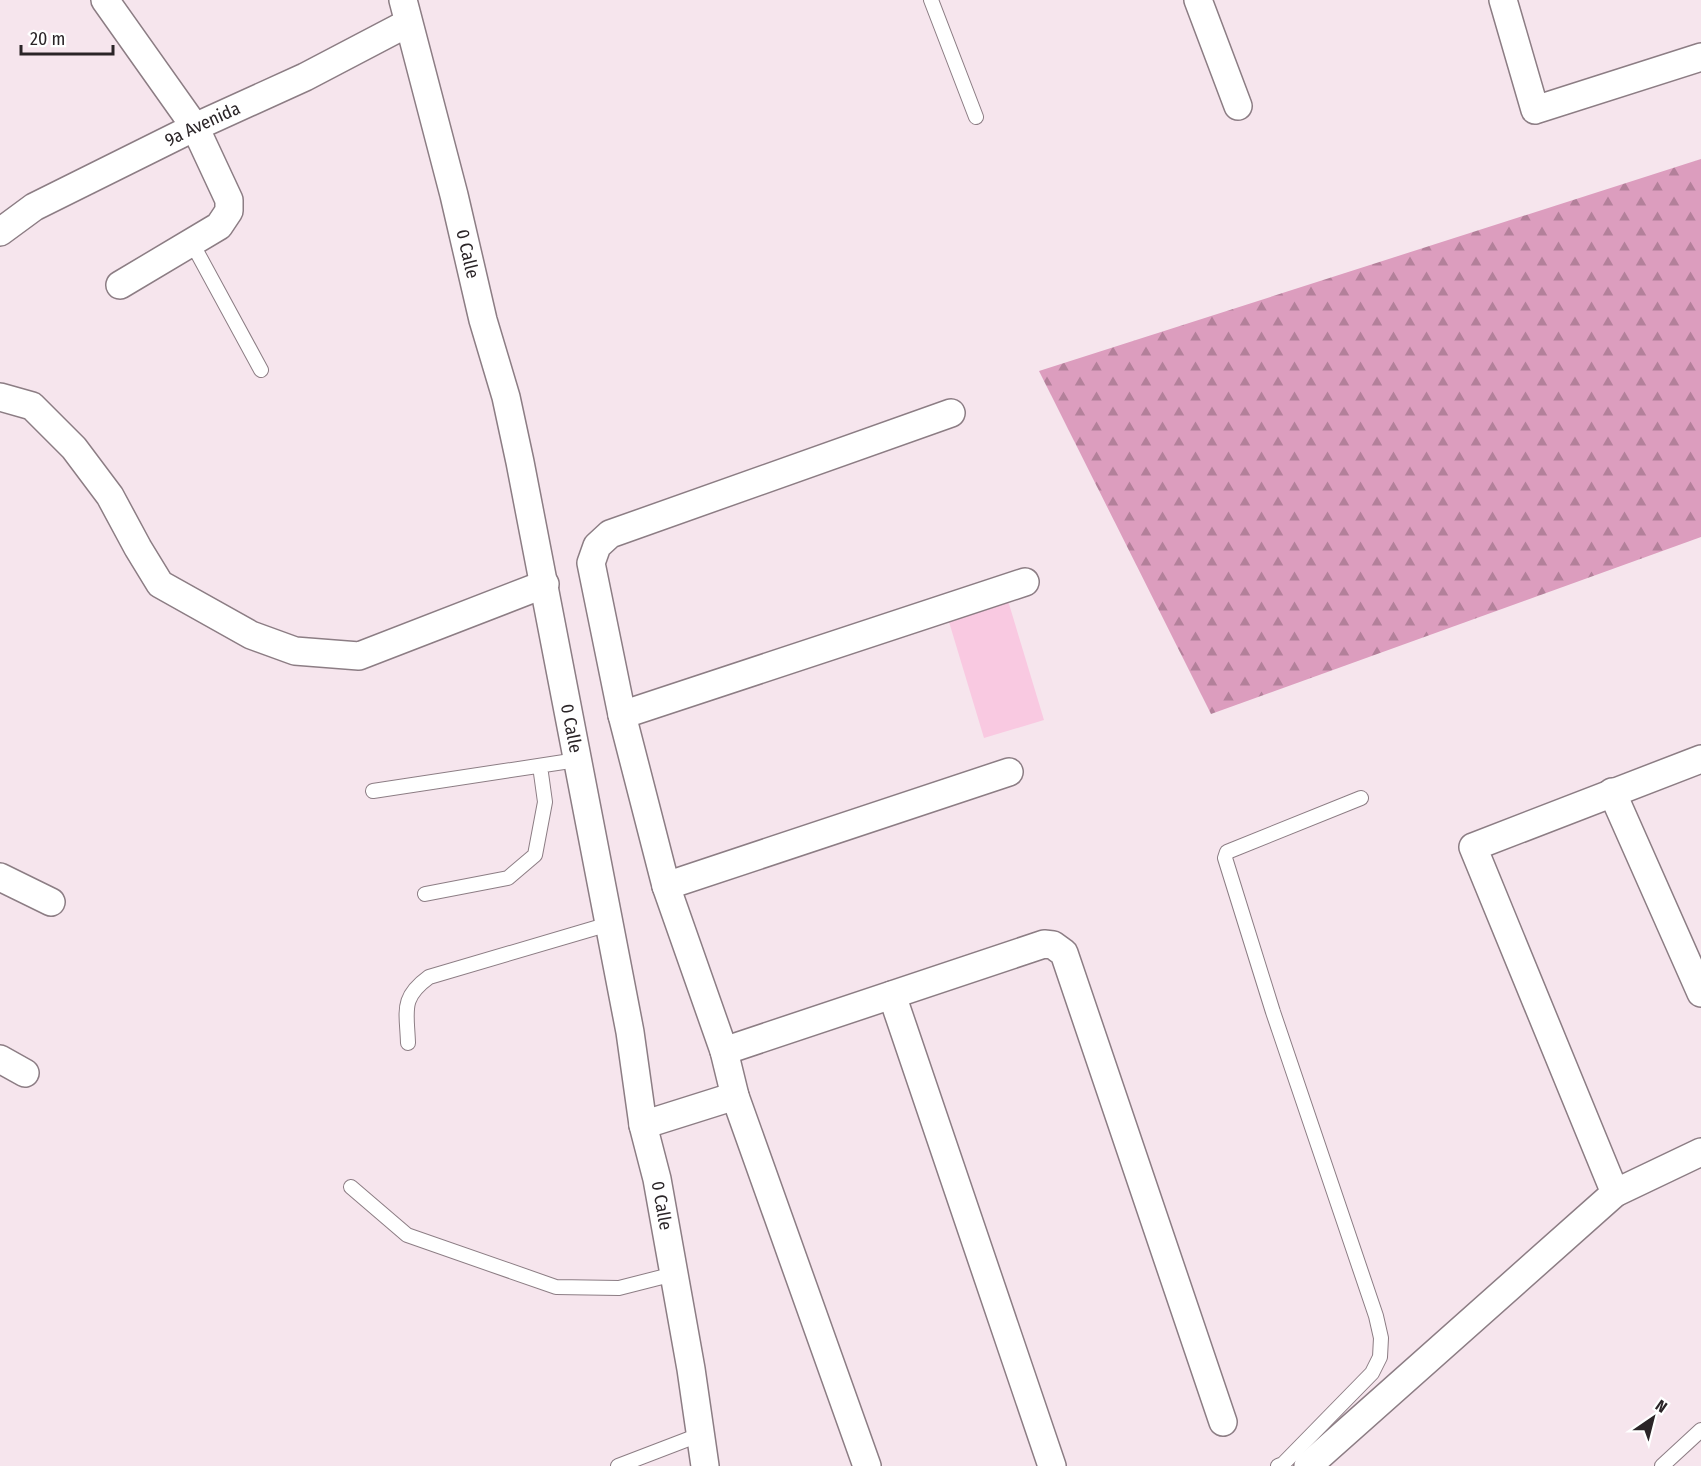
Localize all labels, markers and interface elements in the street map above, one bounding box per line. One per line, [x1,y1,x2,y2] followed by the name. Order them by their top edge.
[21,18,112,56] scale bar
[30,28,65,50] text: 20 m
[161,97,244,151] street label: 9a Avenida
[451,227,484,281] street label: 0 Calle
[556,702,587,755] street label: 0 Calle
[647,1179,677,1232] street label: 0 Calle
[1623,1388,1683,1448] north arrow
[1652,1396,1671,1417] text: N

